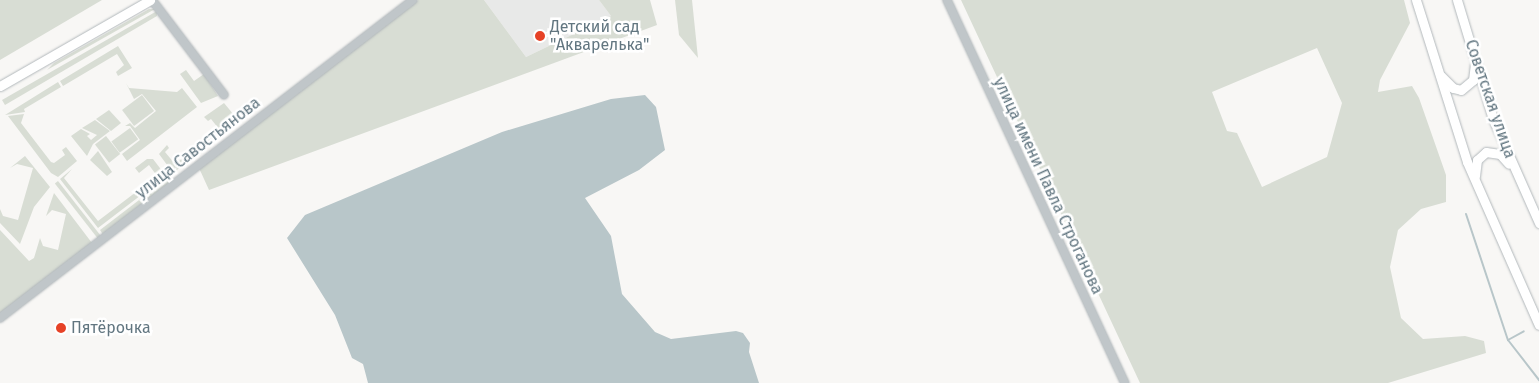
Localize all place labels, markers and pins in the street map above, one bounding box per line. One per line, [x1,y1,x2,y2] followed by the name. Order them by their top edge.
[550,17,649,55] place label: Детский сад "Акварелька"
[534,30,546,42] marker: Детский сад "Акварелька"
[71,318,151,338] place label: Пятёрочка
[55,322,67,334] marker: Пятёрочка

